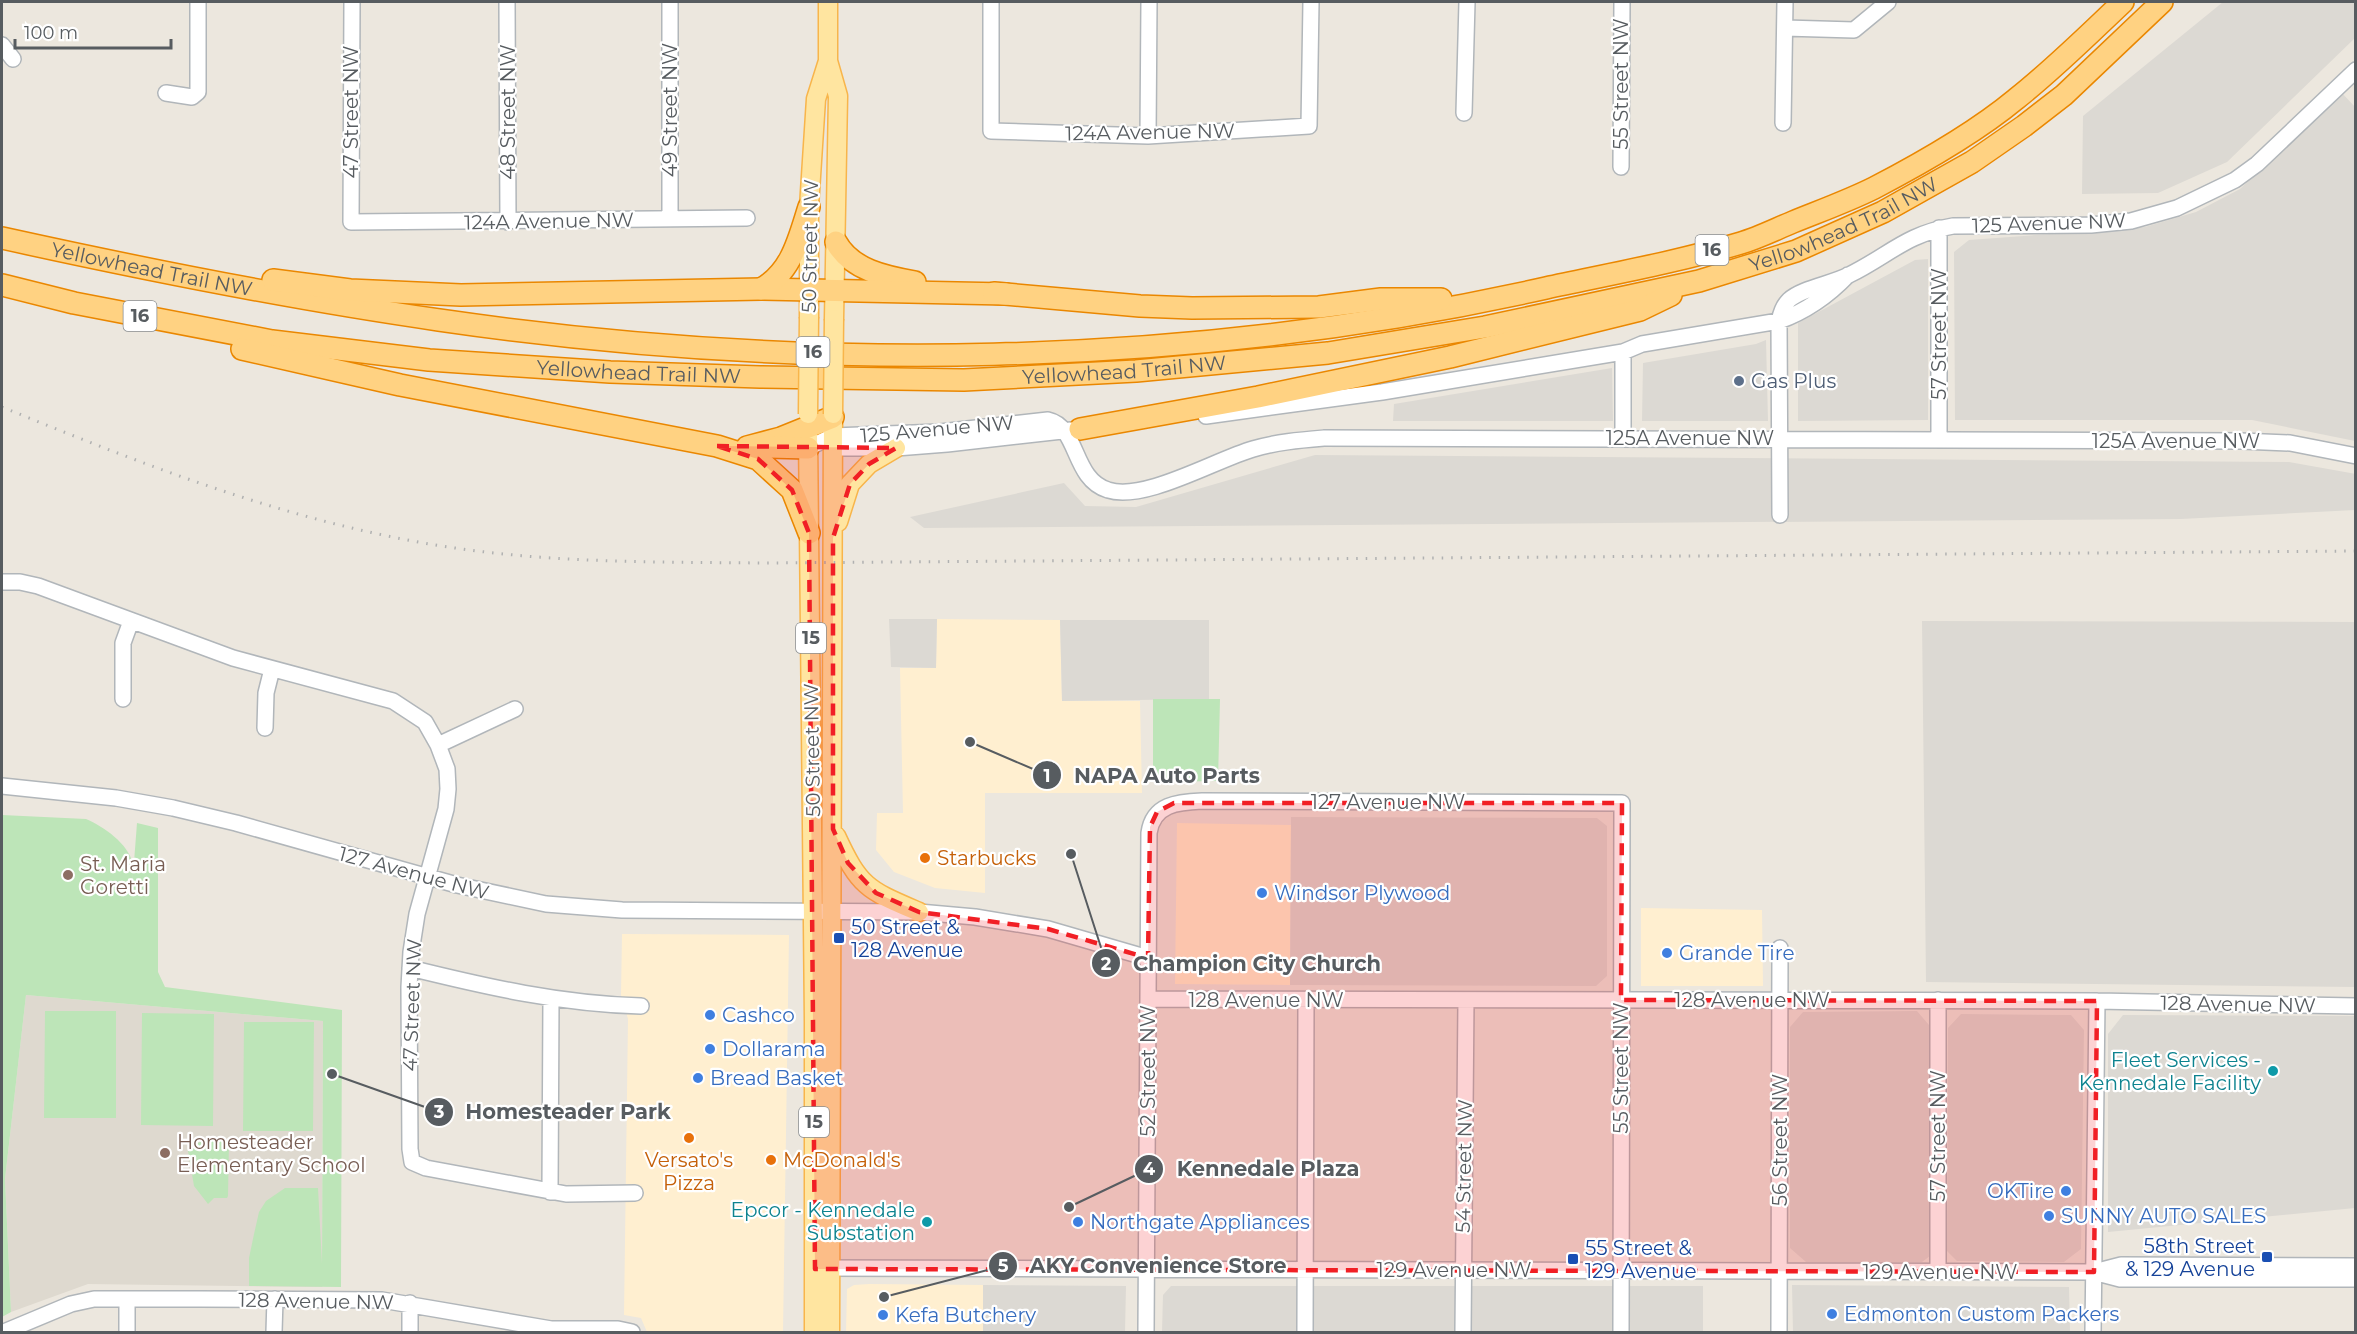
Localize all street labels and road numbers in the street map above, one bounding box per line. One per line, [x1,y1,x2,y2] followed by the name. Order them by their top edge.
[1609,18,1633,150] street label: 55 Street NW
[658,43,682,177] street label: 49 Street NW
[496,44,520,180] street label: 48 Street NW
[339,45,363,179] street label: 47 Street NW
[1065,119,1235,145] street label: 124A Avenue NW
[1746,172,1942,277] street label: Yellowhead Trail NW
[797,179,823,313] street label: 50 Street NW
[464,208,634,234] street label: 124A Avenue NW
[1972,208,2126,238] street label: 125 Avenue NW
[1696,235,1728,265] road number: 16
[49,237,254,301] street label: Yellowhead Trail NW
[1927,268,1951,400] street label: 57 Street NW
[124,301,156,331] road number: 16
[796,337,830,367] road number: 16
[1022,351,1227,389] street label: Yellowhead Trail NW
[536,355,741,388] street label: Yellowhead Trail NW
[859,410,1015,448] street label: 125 Avenue NW
[1606,426,1774,450] street label: 125A Avenue NW
[2092,429,2260,453] street label: 125A Avenue NW
[796,623,826,653] road number: 15
[799,683,825,817] street label: 50 Street NW
[1311,790,1465,814] street label: 127 Avenue NW
[336,841,492,905] street label: 127 Avenue NW
[398,938,426,1072] street label: 47 Street NW
[1188,988,1344,1012] street label: 128 Avenue NW
[1674,988,1830,1012] street label: 128 Avenue NW
[2160,991,2316,1017] street label: 128 Avenue NW
[1609,1002,1633,1134] street label: 55 Street NW
[1136,1005,1160,1137] street label: 52 Street NW
[1926,1070,1950,1202] street label: 57 Street NW
[1768,1074,1792,1206] street label: 56 Street NW
[1451,1099,1477,1233] street label: 54 Street NW
[799,1107,829,1137] road number: 15
[1377,1258,1531,1282] street label: 129 Avenue NW
[1863,1260,2017,1284] street label: 129 Avenue NW
[238,1288,394,1314] street label: 128 Avenue NW

